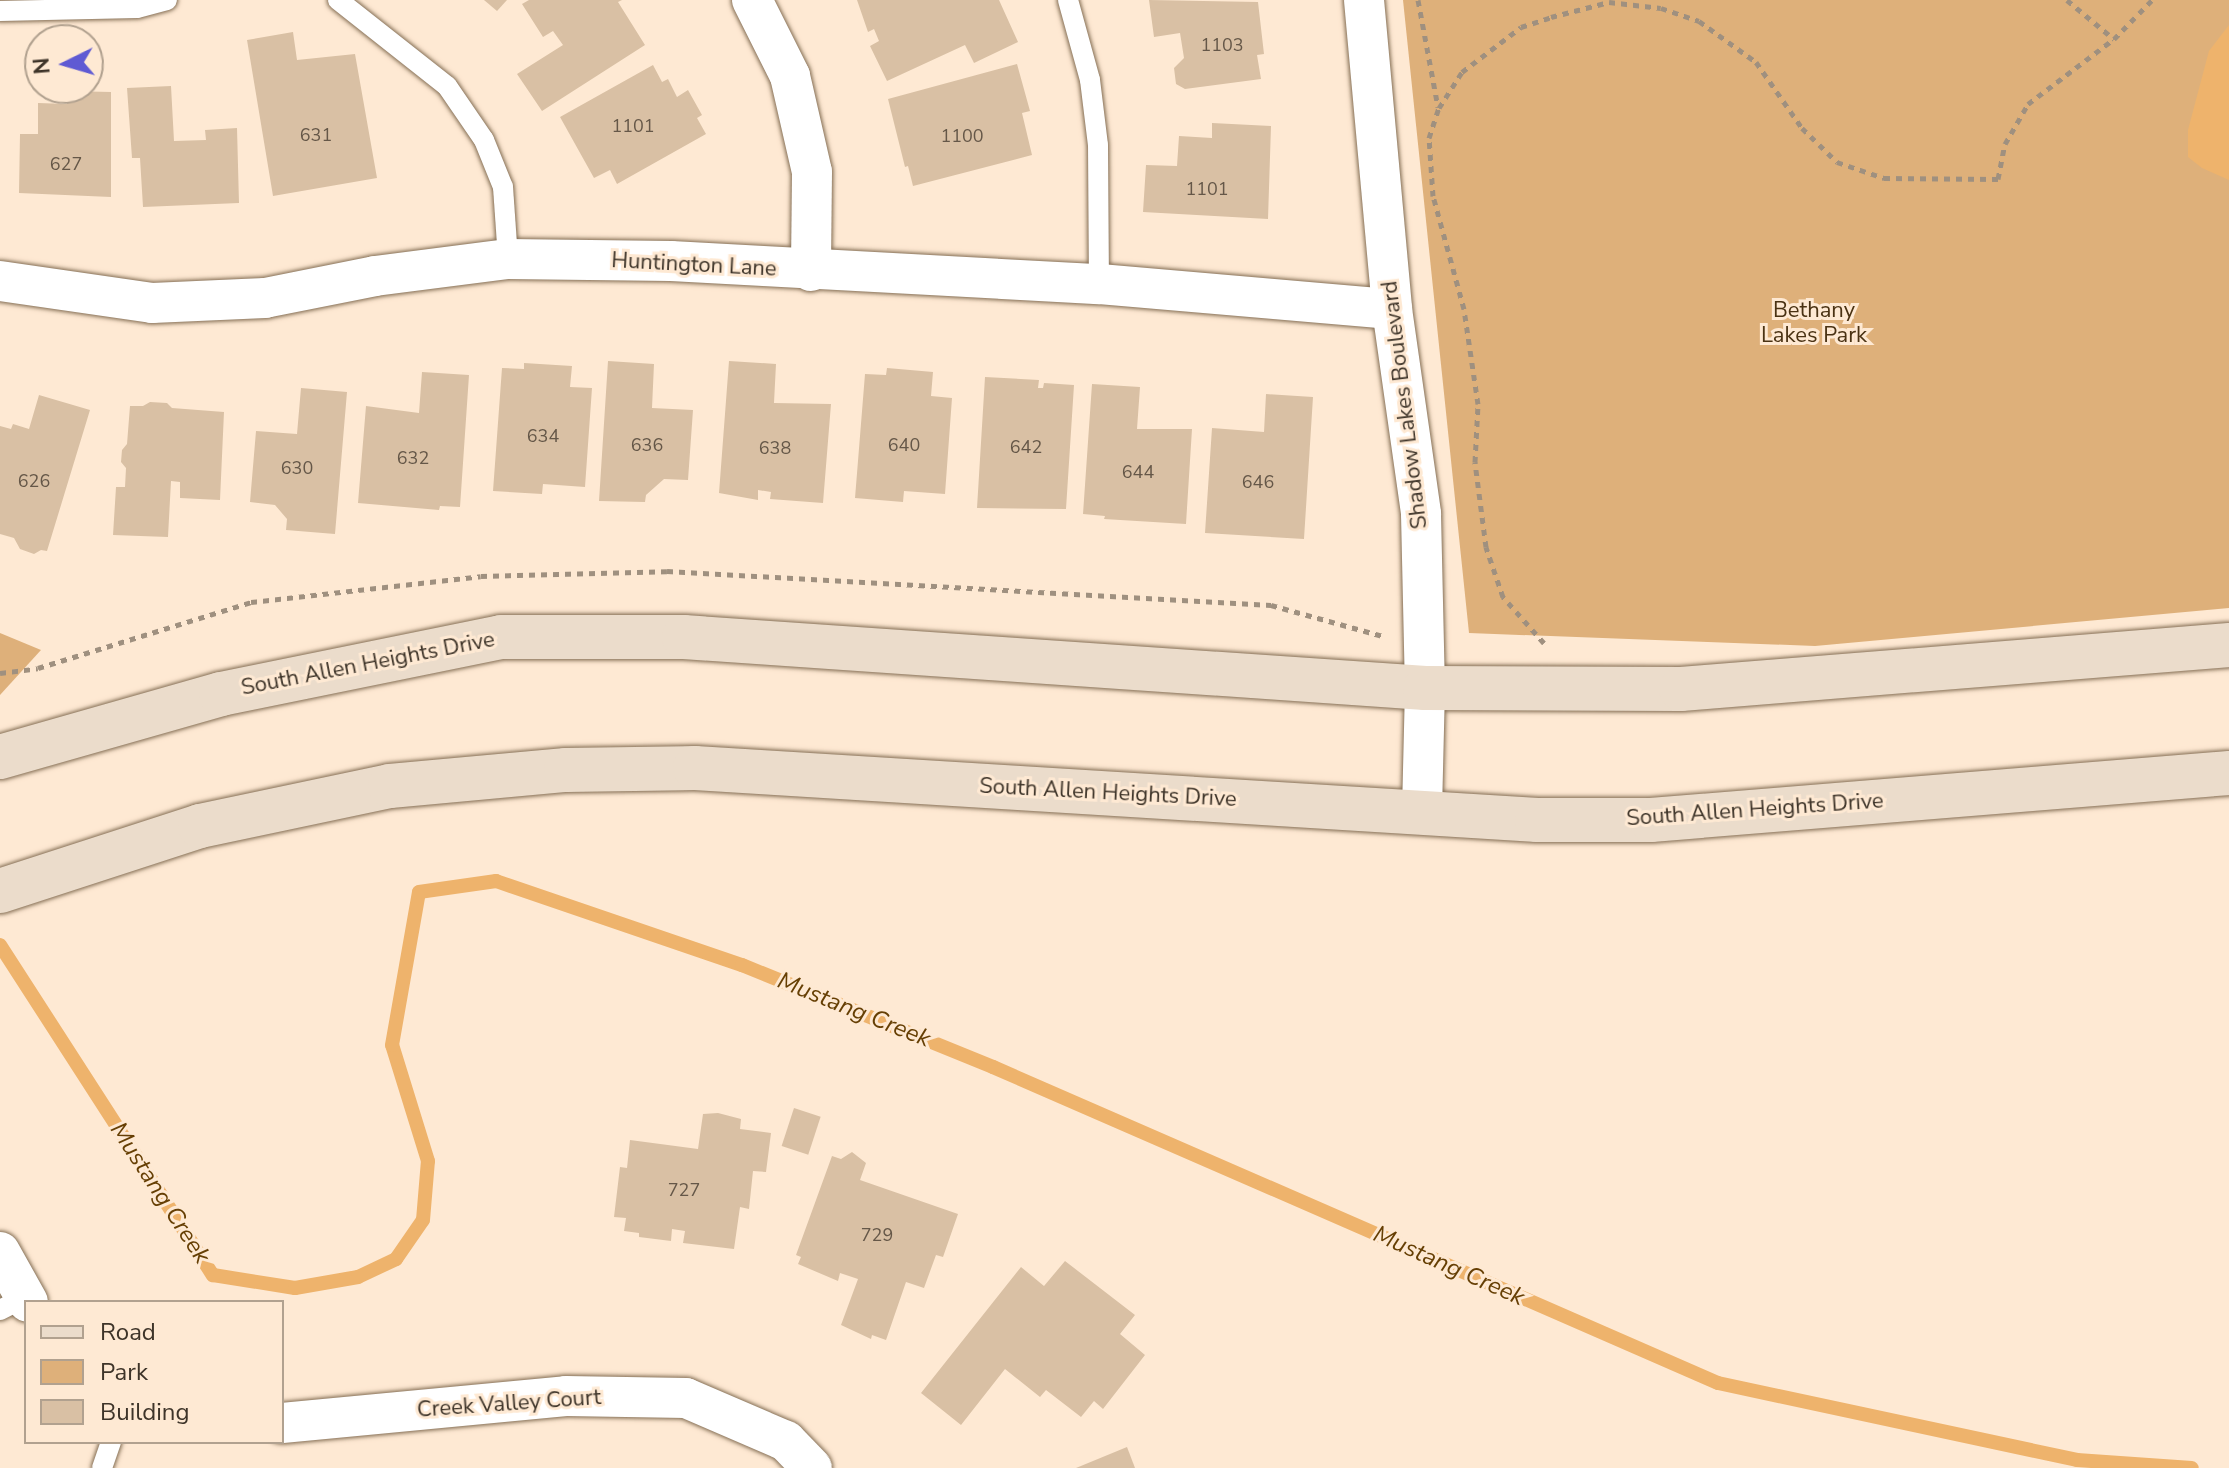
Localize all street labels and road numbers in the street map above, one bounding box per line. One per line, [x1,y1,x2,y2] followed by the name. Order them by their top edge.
[611,247,777,283] street label: Huntington Lane
[1377,279,1433,531] street label: Shadow Lakes Boulevard
[239,626,497,702] street label: South Allen Heights Drive
[979,773,1237,813] street label: South Allen Heights Drive
[1625,788,1885,832] street label: South Allen Heights Drive
[416,1384,602,1424] street label: Creek Valley Court

